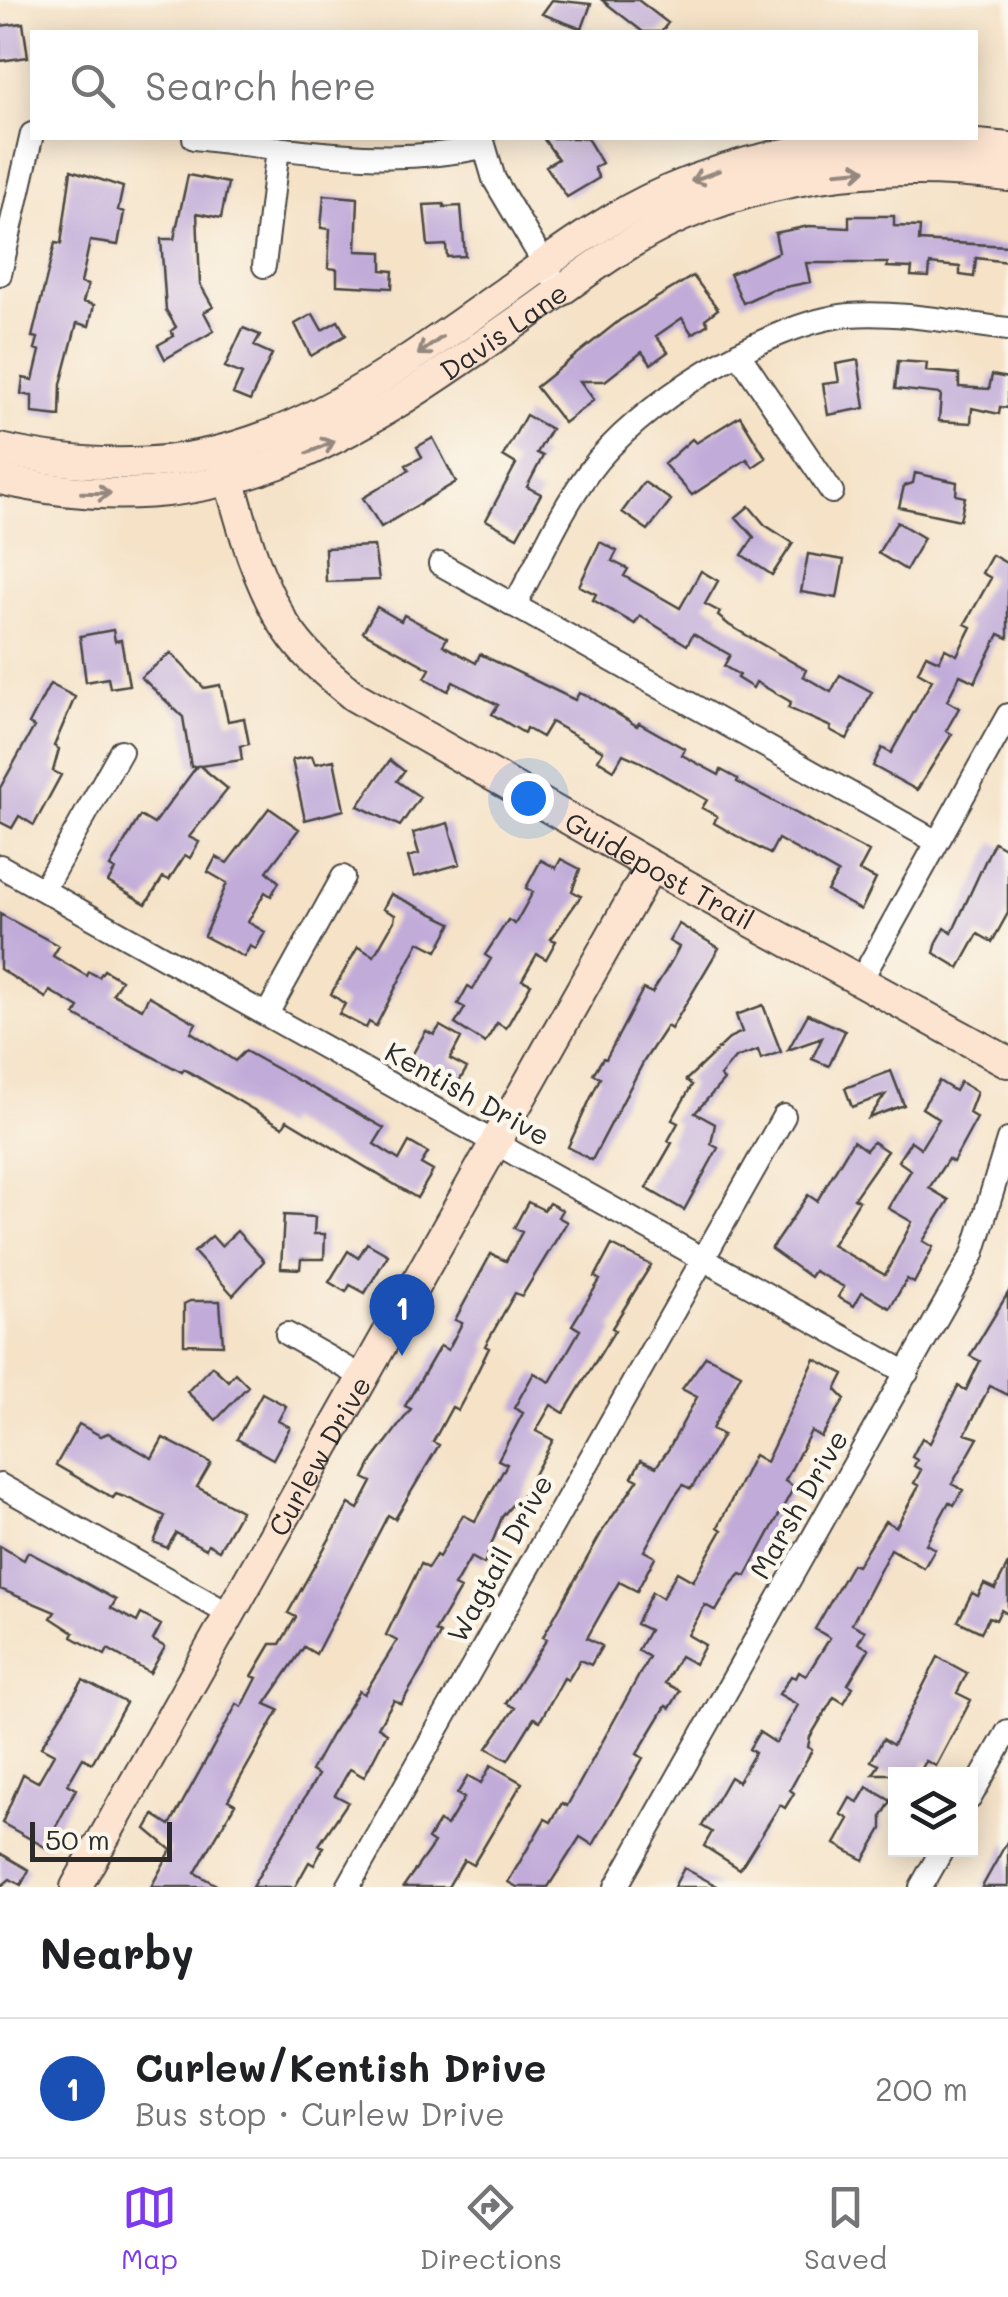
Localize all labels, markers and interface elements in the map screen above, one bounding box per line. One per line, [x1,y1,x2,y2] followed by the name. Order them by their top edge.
[30,30,978,140] search box
[65,58,120,113] icon: search
[145,60,376,110] text: Search here
[835,161,867,180] one-way arrow
[691,168,721,186] one-way arrow
[432,274,574,388] street label: Davis Lane
[417,335,444,356] one-way arrow
[305,437,336,455] one-way arrow
[80,483,112,502] one-way arrow
[503,773,554,824] your location
[559,803,761,937] street label: Guidepost Trail
[379,1033,557,1153] street label: Kentish Drive
[370,1274,434,1356] pin: 1
[259,1369,378,1542] street label: Curlew Drive
[741,1423,855,1585] street label: Marsh Drive
[438,1468,560,1648] street label: Wagtail Drive
[888,1767,978,1857] map controls
[888,1767,978,1857] button: layers
[30,1817,172,1862] scale bar
[45,1821,110,1857] text: 50 m
[40,1925,194,1980] text: Nearby
[135,2042,546,2092] text: Curlew/Kentish Drive
[65,2067,80,2109] text: 1
[875,2067,968,2109] text: 200 m
[135,2092,505,2134] text: Bus stop · Curlew Drive
[121,2180,178,2276] tab: Map
[420,2180,562,2276] tab: Directions
[804,2180,887,2276] tab: Saved

